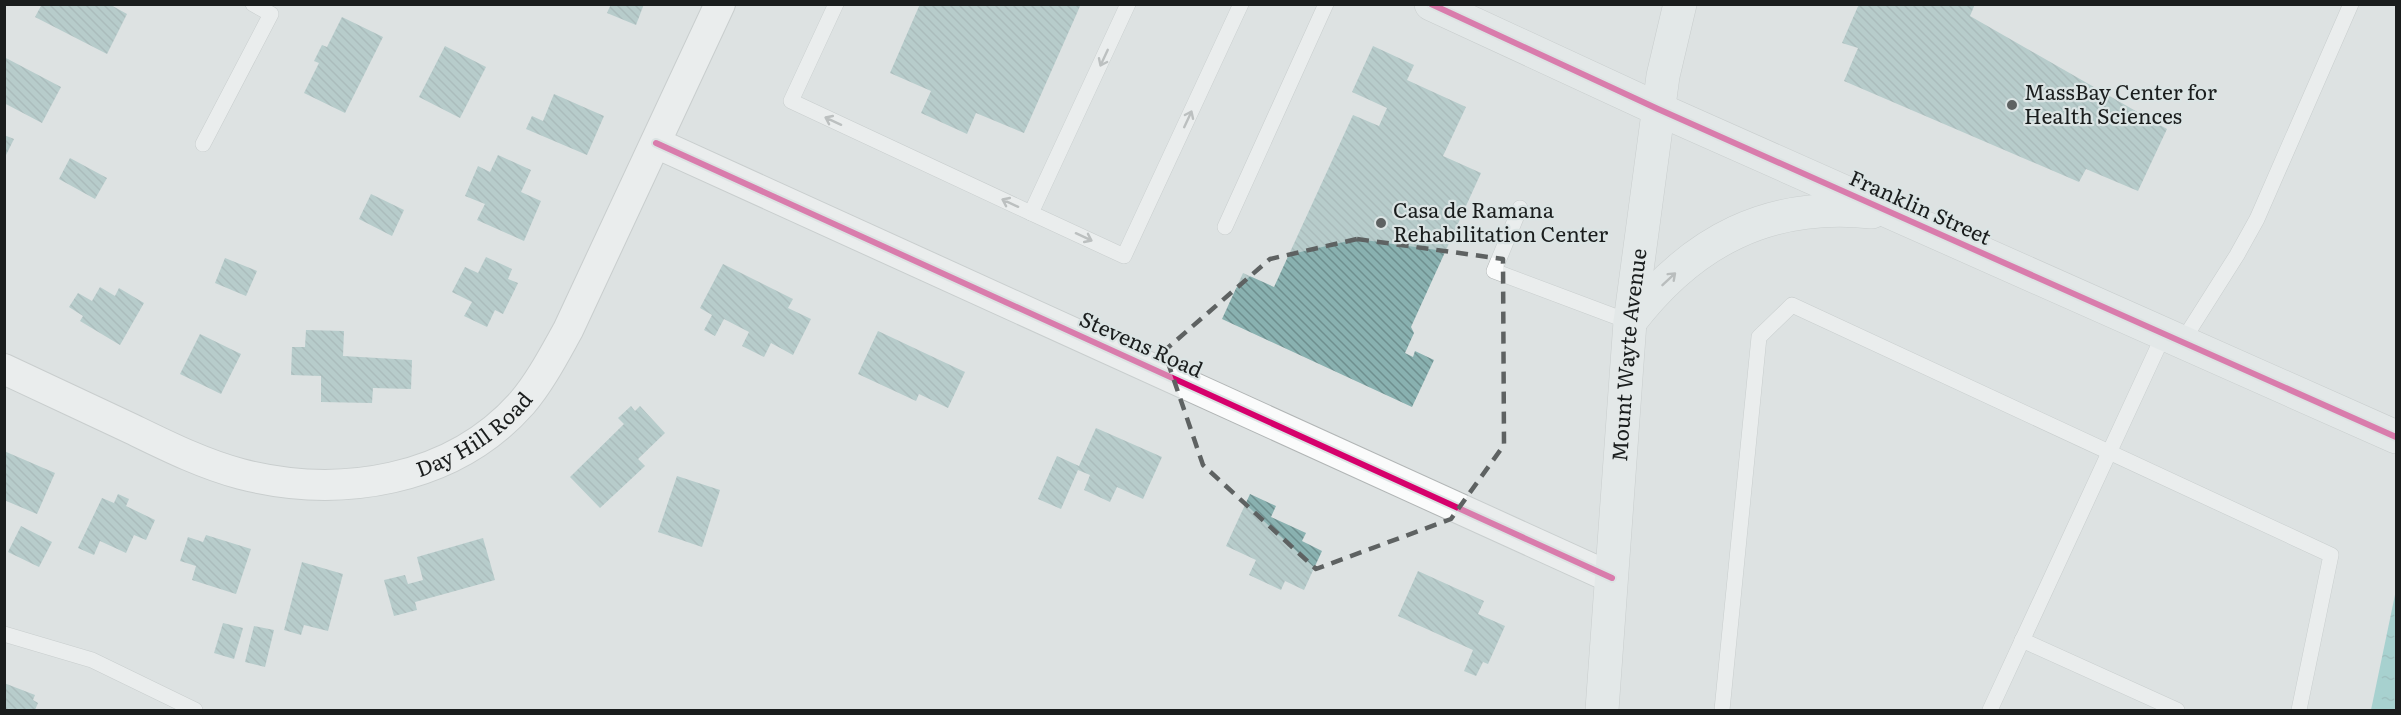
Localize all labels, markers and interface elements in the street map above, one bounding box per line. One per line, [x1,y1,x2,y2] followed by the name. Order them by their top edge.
[1097,48,1109,66] one-way arrow
[2024,75,2217,130] place label: MassBay Center for Health Sciences
[2005,98,2019,112] marker: MassBay Center for Health Sciences
[1183,110,1194,128] one-way arrow
[824,114,842,126] one-way arrow
[1845,161,1997,251] street label: Franklin Street
[1393,193,1608,248] place label: Casa de Ramana Rehabilitation Center
[1001,196,1019,208] one-way arrow
[1374,216,1388,230] marker: Casa de Ramana Rehabilitation Center
[1075,232,1093,244] one-way arrow
[1602,246,1653,463] street label: Mount Wayte Avenue
[1661,272,1676,286] one-way arrow
[1075,302,1209,384] street label: Stevens Road
[411,384,539,483] street label: Day Hill Road

